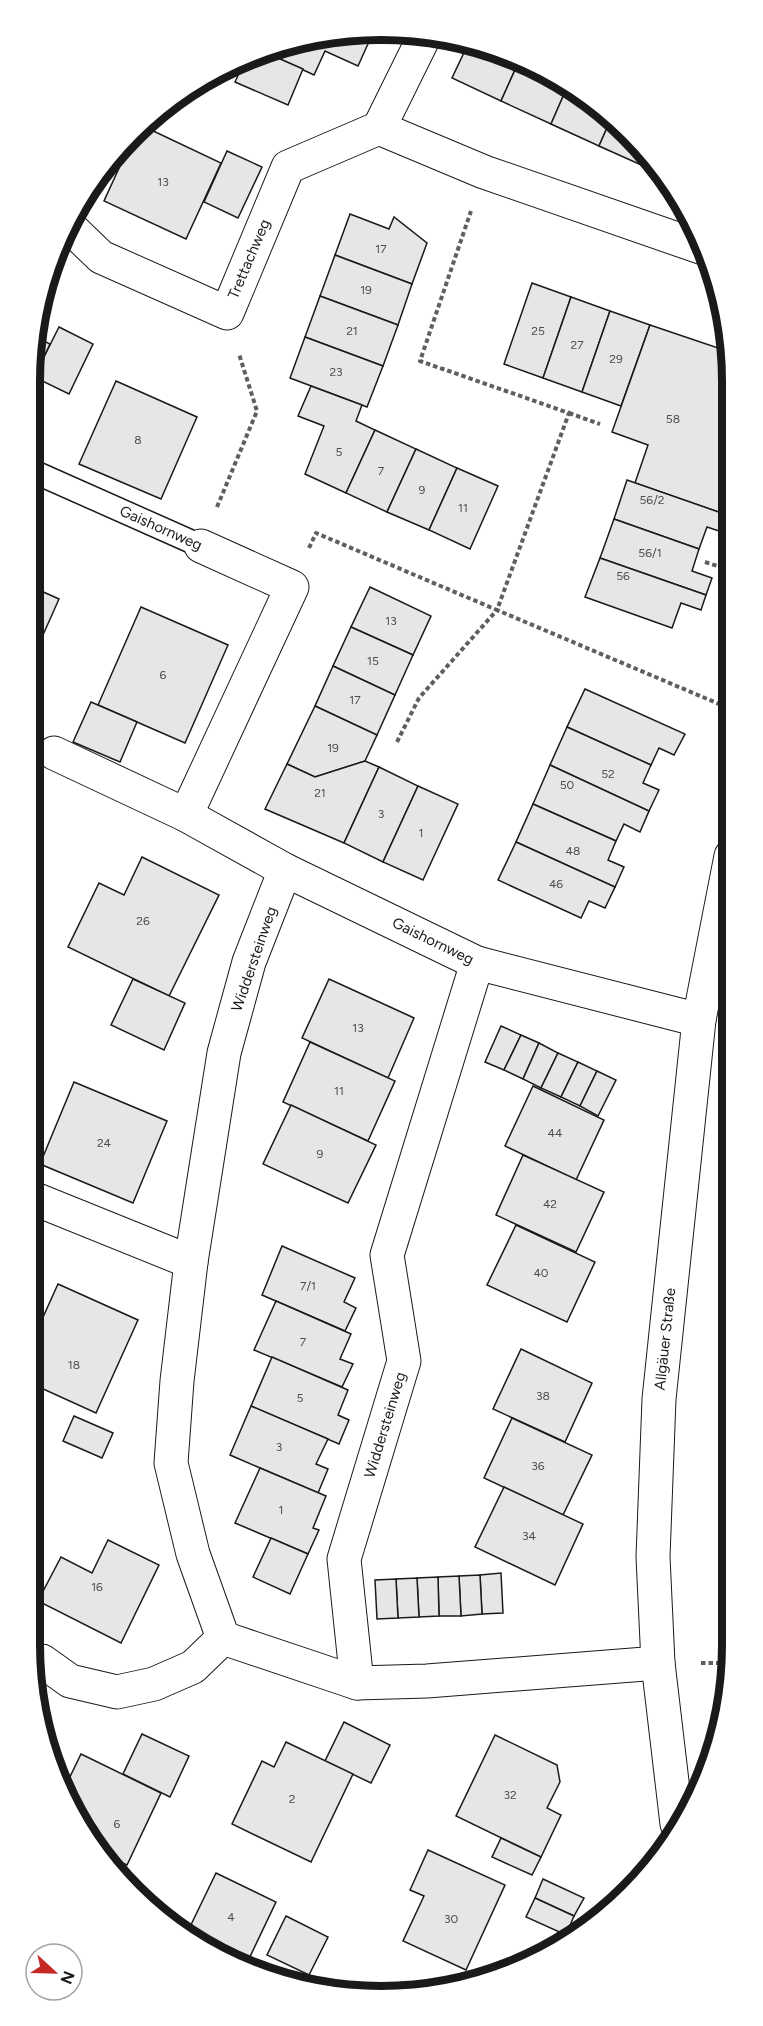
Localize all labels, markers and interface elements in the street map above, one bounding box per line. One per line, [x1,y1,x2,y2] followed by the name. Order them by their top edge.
[157,175,169,189] house number: 13
[224,216,274,302] street label: Trettachweg
[375,242,387,256] house number: 17
[360,283,372,297] house number: 19
[346,324,358,338] house number: 21
[531,324,545,338] house number: 25
[570,338,584,352] house number: 27
[609,352,623,366] house number: 29
[329,365,343,379] house number: 23
[666,412,680,426] house number: 58
[134,433,142,447] house number: 8
[336,445,343,459] house number: 5
[378,464,385,478] house number: 7
[419,483,426,497] house number: 9
[639,493,665,507] house number: 56/2
[458,501,468,515] house number: 11
[117,502,205,554] street label: Gaishornweg
[638,546,662,560] house number: 56/1
[616,569,630,583] house number: 56
[385,614,397,628] house number: 13
[367,654,379,668] house number: 15
[160,668,167,682] house number: 6
[349,693,361,707] house number: 17
[327,741,339,755] house number: 19
[601,767,615,781] house number: 52
[560,778,575,792] house number: 50
[314,786,326,800] house number: 21
[378,807,384,821] house number: 3
[419,826,423,840] house number: 1
[566,844,580,858] house number: 48
[549,877,563,891] house number: 46
[228,904,280,1014] street label: Widdersteinweg
[136,914,150,928] house number: 26
[389,914,477,968] street label: Gaishornweg
[352,1021,364,1035] house number: 13
[334,1084,344,1098] house number: 11
[548,1126,563,1140] house number: 44
[97,1136,112,1150] house number: 24
[317,1147,324,1161] house number: 9
[543,1197,557,1211] house number: 42
[533,1266,549,1280] house number: 40
[300,1279,316,1293] house number: 7/1
[651,1287,679,1391] street label: Allgäuer Straße
[300,1335,307,1349] house number: 7
[68,1358,80,1372] house number: 18
[360,1370,410,1480] street label: Widdersteinweg
[536,1389,550,1403] house number: 38
[297,1391,304,1405] house number: 5
[276,1440,282,1454] house number: 3
[531,1459,545,1473] house number: 36
[279,1503,283,1517] house number: 1
[522,1529,537,1543] house number: 34
[91,1580,103,1594] house number: 16
[503,1788,517,1802] house number: 32
[289,1792,295,1806] house number: 2
[114,1817,121,1831] house number: 6
[227,1910,235,1924] house number: 4
[444,1912,458,1926] house number: 30
[24,1942,84,2002] north arrow
[56,1968,79,1987] text: N

